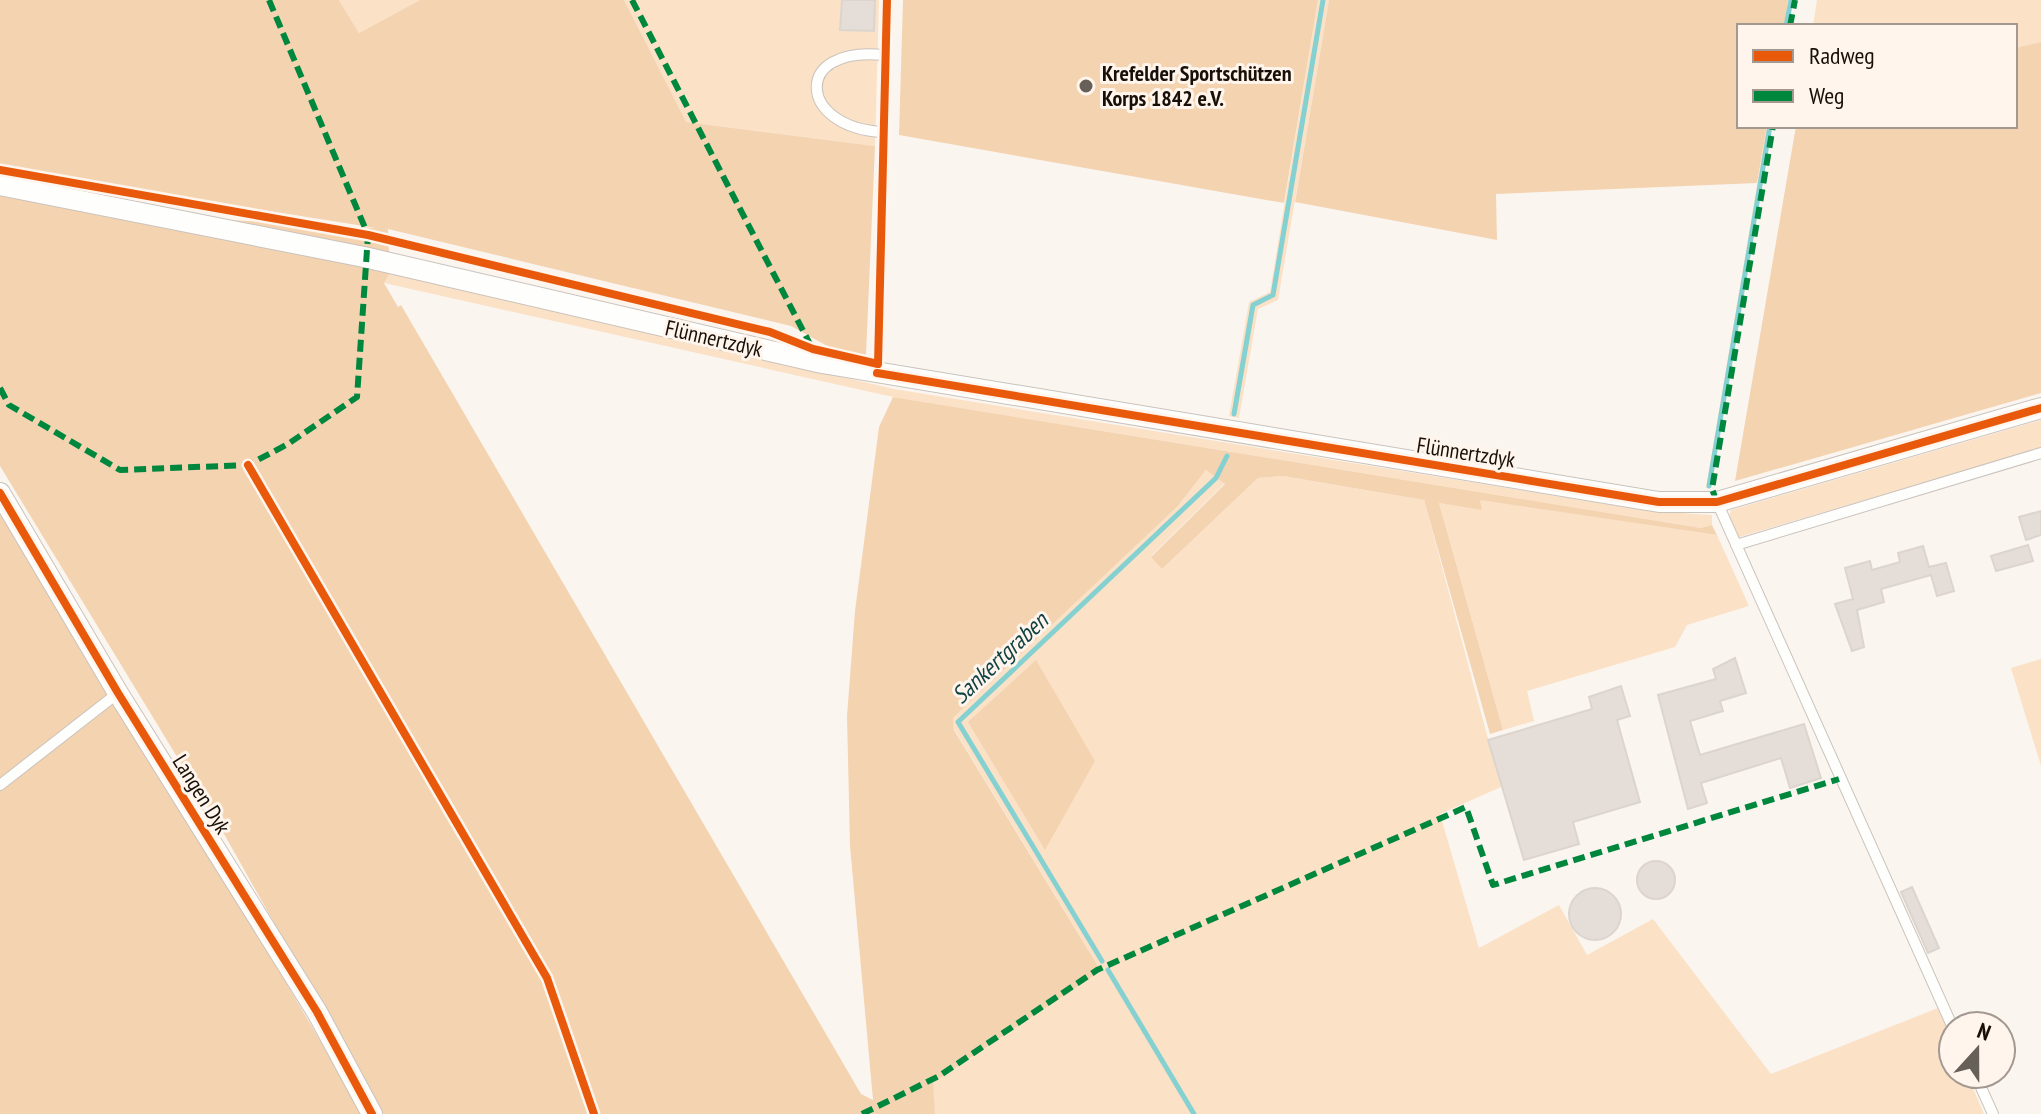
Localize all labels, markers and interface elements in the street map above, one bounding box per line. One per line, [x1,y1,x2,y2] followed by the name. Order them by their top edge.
[1737,24,2017,128] legend
[1809,40,1875,71] text: Radweg
[1102,59,1292,112] place label: Krefelder Sportschützen Korps 1842 e.V.
[1077,77,1095,95] marker: Krefelder Sportschützen Korps 1842 e.V.
[1809,80,1844,111] text: Weg
[663,313,766,363] street label: Flünnertzdyk
[1415,430,1518,474] street label: Flünnertzdyk
[945,604,1055,710] water label: Sankertgraben
[167,749,238,839] street label: Langen Dyk
[1937,1010,2017,1090] north arrow
[1974,1016,1995,1047] text: N

